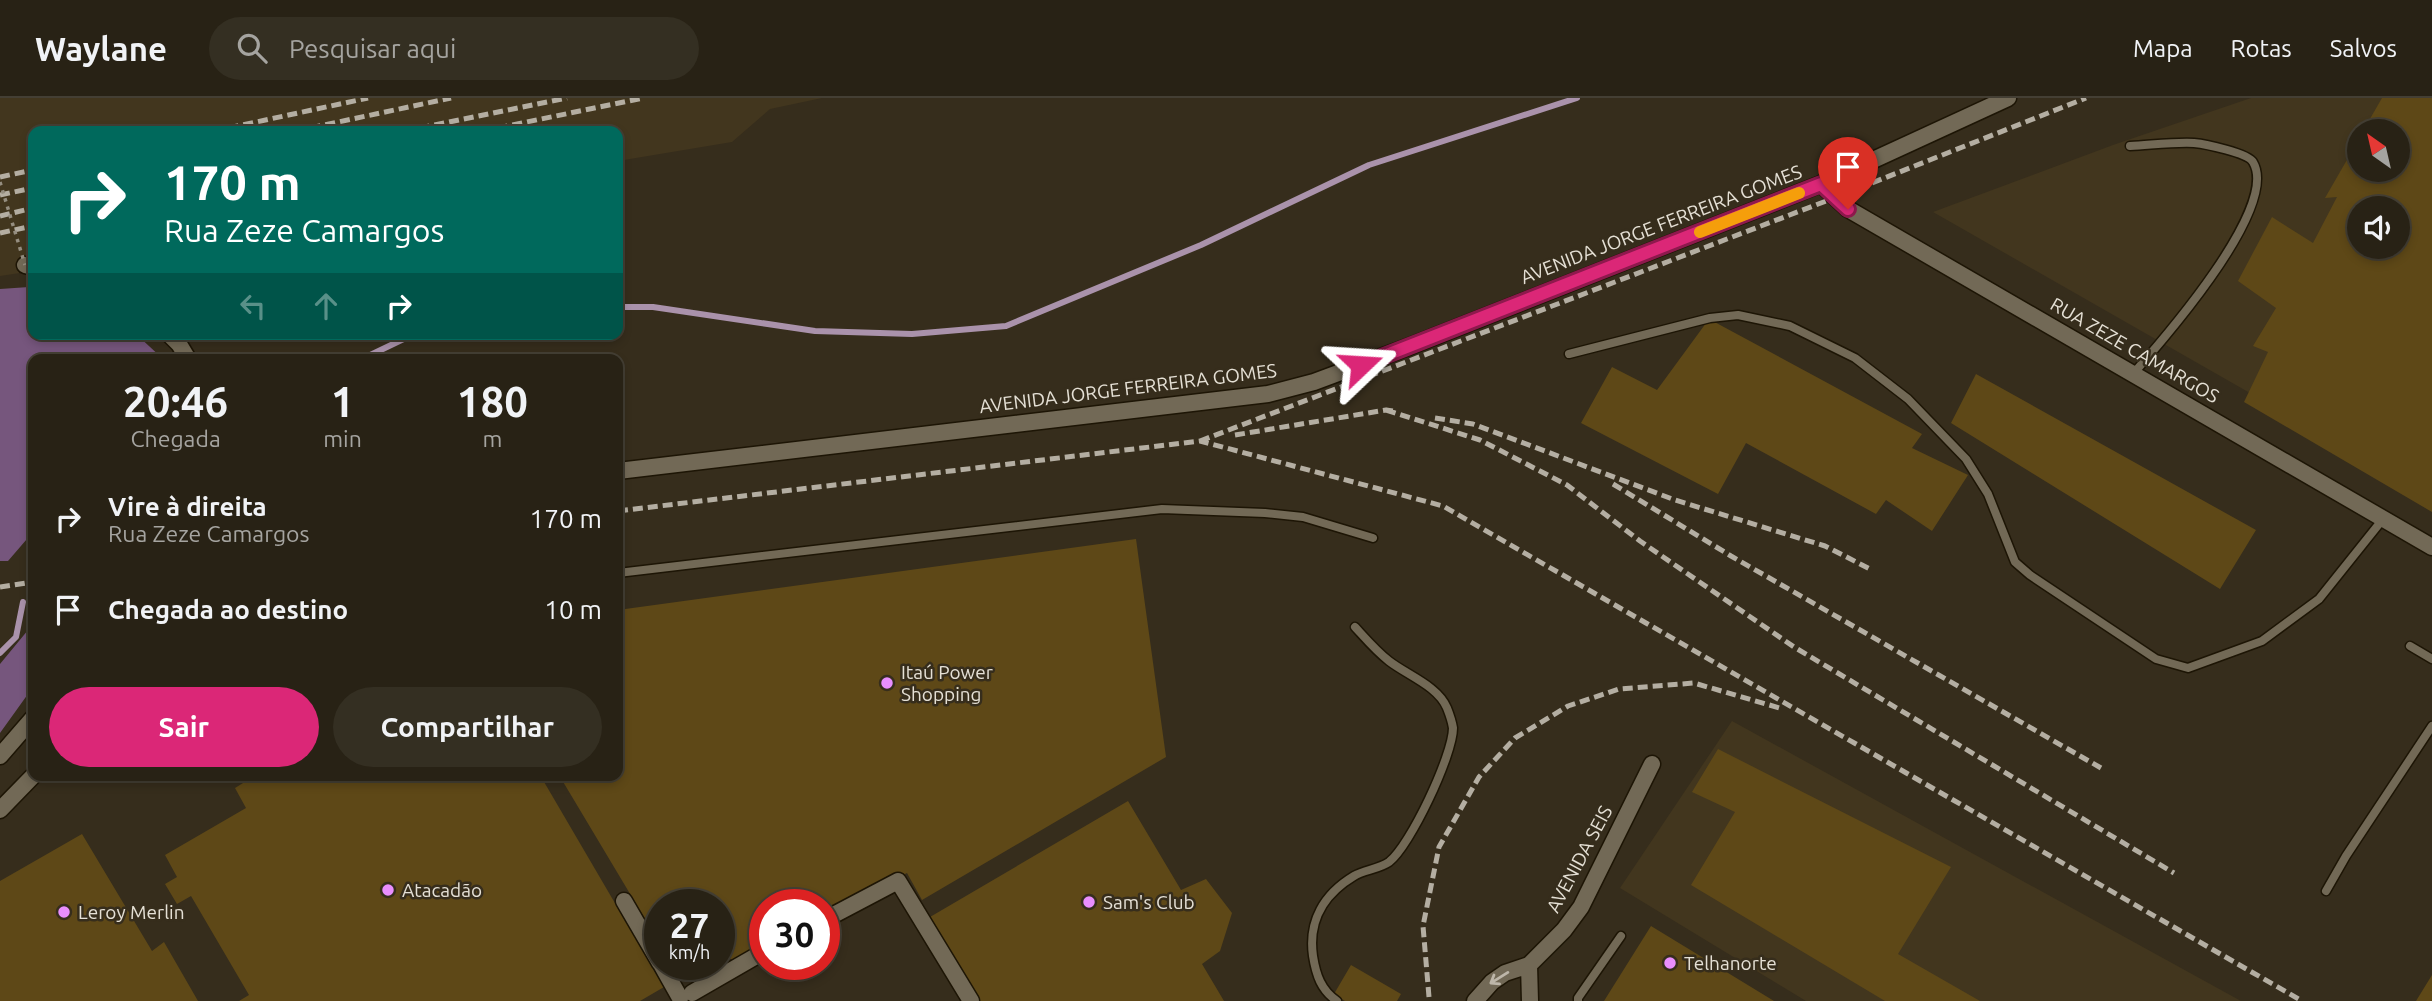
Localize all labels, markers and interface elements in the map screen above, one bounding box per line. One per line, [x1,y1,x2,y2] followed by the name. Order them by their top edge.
[209,17,699,80] search box
[233,29,271,67] icon: search
[35,30,167,67] text: Waylane
[289,34,456,63] text: Pesquisar aqui
[2133,35,2193,62] text: Mapa
[2231,35,2292,62] text: Rotas
[2330,35,2397,62] text: Salvos
[2347,119,2410,182] north arrow
[2347,119,2410,259] map controls
[1818,137,1878,209] pin
[1829,148,1867,186] icon: arrive
[49,154,140,245] icon: right
[164,154,301,209] text: 170 m
[1517,160,1805,288] street label: AVENIDA JORGE FERREIRA GOMES
[2347,196,2410,259] button: sound
[164,212,444,248] text: Rua Zeze Camargos
[234,287,272,325] icon: left
[307,287,345,325] icon: ahead
[380,287,418,325] icon: right
[2047,293,2223,407] street label: RUA ZEZE CAMARGOS
[1324,328,1398,402] position arrow
[978,359,1278,417] street label: AVENIDA JORGE FERREIRA GOMES
[123,378,228,425] text: 20:46
[331,378,354,425] text: 1
[457,378,528,425] text: 180
[130,426,221,451] text: Chegada
[323,426,362,451] text: min
[482,426,502,451] text: m
[108,492,267,521] text: Vire à direita
[49,500,87,538] icon: right
[530,504,602,533] text: 170 m
[108,521,310,546] text: Rua Zeze Camargos
[49,591,87,629] icon: arrive
[108,595,348,624] text: Chegada ao destino
[544,595,602,624] text: 10 m
[901,661,993,705] place label: Itaú Power Shopping
[879,675,895,691] marker: Itaú Power Shopping
[49,687,319,767] button: Sair
[333,687,602,767] button: Compartilhar
[1542,802,1616,916] street label: AVENIDA SEIS
[402,879,482,901] place label: Atacadão
[380,882,396,898] marker: Atacadão
[749,889,840,980] speed limit sign: 30
[1103,891,1195,913] place label: Sam's Club
[1081,894,1097,910] marker: Sam's Club
[78,901,185,923] place label: Leroy Merlin
[56,904,72,920] marker: Leroy Merlin
[670,905,709,945] text: 27
[669,942,710,962] text: km/h
[1684,952,1777,974] place label: Telhanorte
[1662,955,1678,971] marker: Telhanorte
[1490,971,1509,986] one-way arrow

